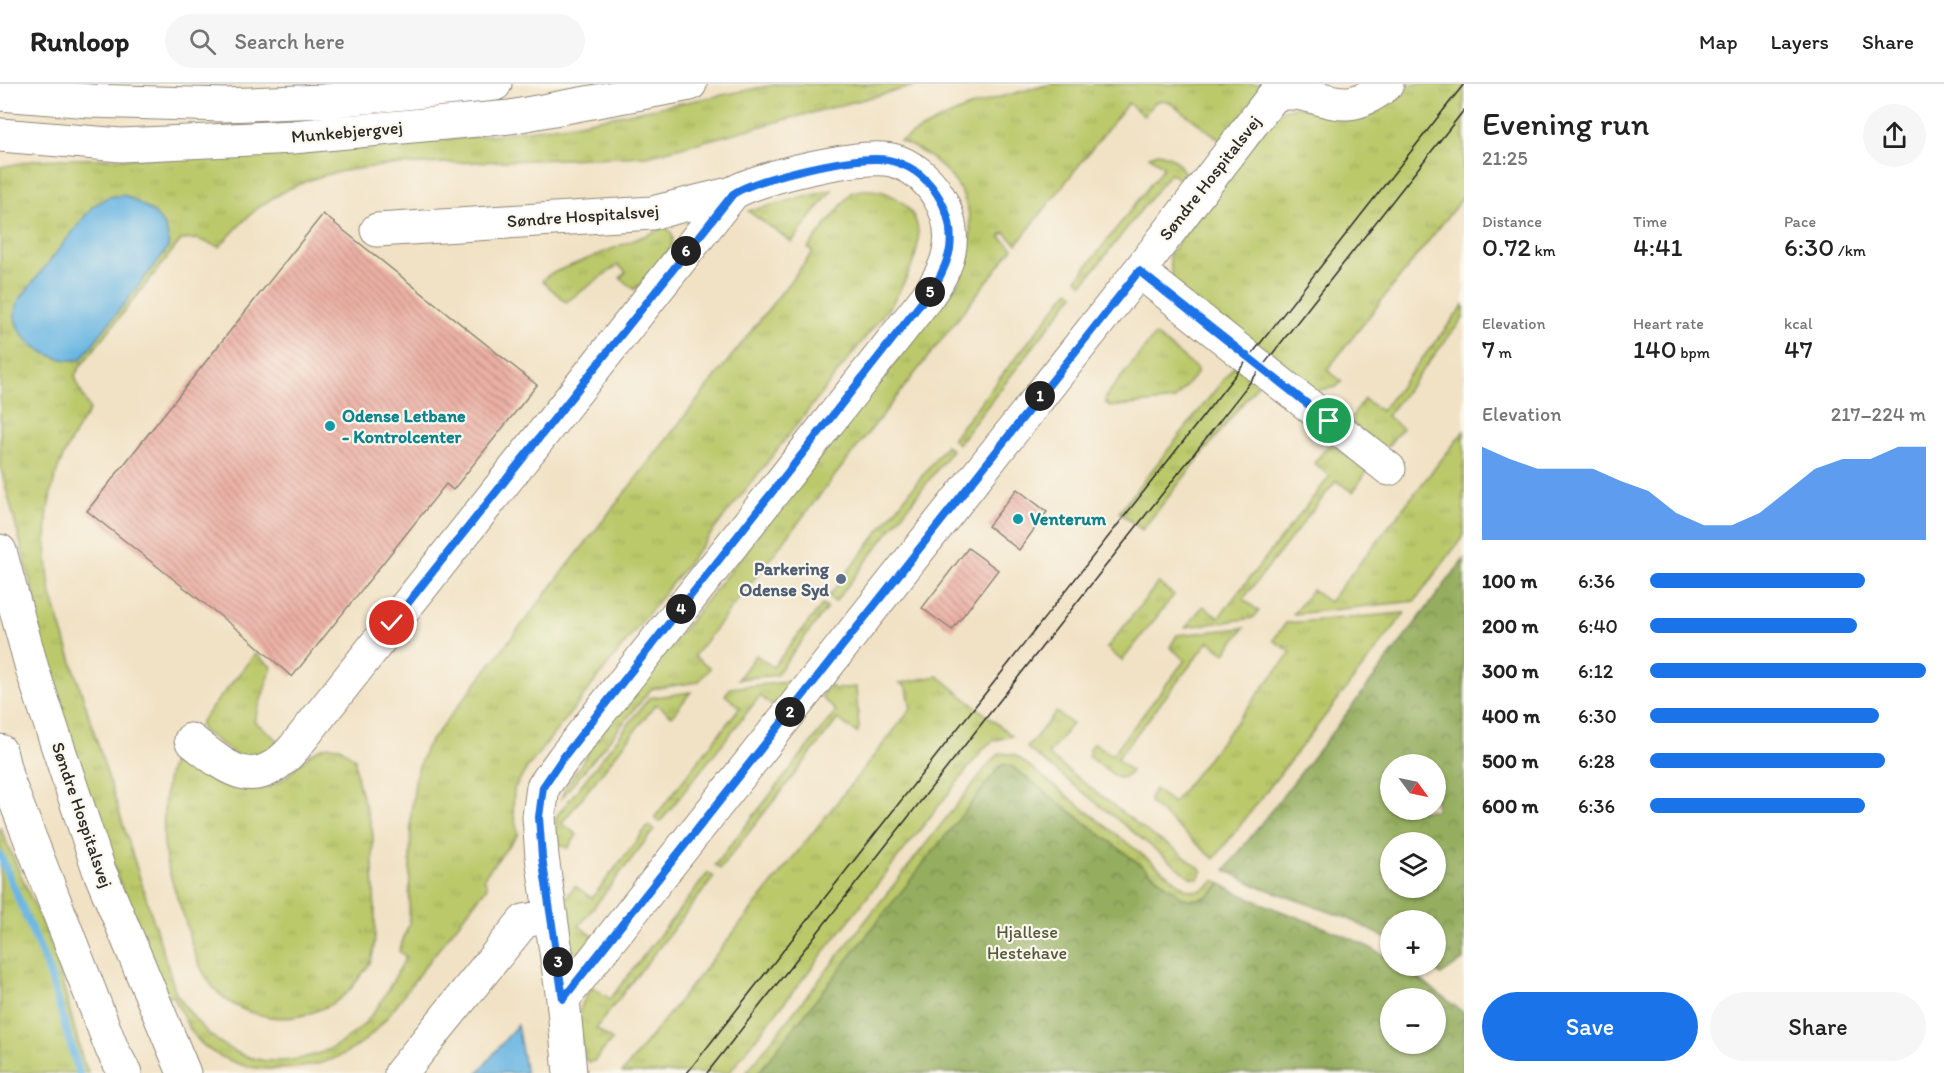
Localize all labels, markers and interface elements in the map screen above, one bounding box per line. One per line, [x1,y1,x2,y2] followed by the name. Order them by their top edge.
[165,14,585,68] search box
[30,24,129,58] text: Runloop
[186,25,219,58] icon: search
[234,28,345,55] text: Search here
[1699,29,1738,54] text: Map
[1771,29,1829,54] text: Layers
[1862,29,1914,54] text: Share
[1482,104,1649,143] text: Evening run
[1863,104,1926,167] button: share
[1154,111,1266,245] street label: Søndre Hospitalsvej
[290,116,404,148] street label: Munkebjergvej
[1482,146,1528,170] text: 21:25
[506,200,660,232] street label: Søndre Hospitalsvej
[1482,212,1542,231] text: Distance
[1633,212,1667,231] text: Time
[1784,212,1816,231] text: Pace
[1482,231,1531,263] text: 0.72
[1633,231,1683,263] text: 4:41
[1784,231,1834,263] text: 6:30
[671,236,701,266] pin: 6
[682,241,690,260] text: 6
[1531,241,1556,260] text: km
[1834,241,1866,260] text: /km
[915,277,945,307] pin: 5
[926,282,934,301] text: 5
[1482,314,1546,333] text: Elevation
[1633,314,1704,333] text: Heart rate
[1784,314,1812,333] text: kcal
[1482,333,1495,365] text: 7
[1633,333,1677,365] text: 140
[1784,333,1813,365] text: 47
[1495,343,1512,362] text: m
[1677,343,1710,362] text: bpm
[1025,381,1055,411] pin: 1
[1036,386,1044,405] text: 1
[1303,395,1354,446] pin
[1482,402,1561,426] text: Elevation
[1831,402,1926,426] text: 217–224 m
[1312,404,1345,437] icon: arrive
[342,405,466,448] place label: Odense Letbane - Kontrolcenter
[323,419,337,433] marker: Odense Letbane - Kontrolcenter
[1030,508,1107,530] place label: Venterum
[1011,512,1025,526] marker: Venterum
[739,558,830,601] place label: Parkering Odense Syd
[1482,569,1537,593] text: 100 m
[1578,569,1615,593] text: 6:36
[834,572,848,586] marker: Parkering Odense Syd
[666,594,696,624] pin: 4
[366,597,417,648] pin
[676,599,686,618] text: 4
[375,606,408,639] icon: check
[1482,614,1538,638] text: 200 m
[1578,614,1618,638] text: 6:40
[1482,659,1539,683] text: 300 m
[1578,659,1613,683] text: 6:12
[775,697,805,727] pin: 2
[786,702,794,721] text: 2
[1482,704,1540,728] text: 400 m
[1578,704,1617,728] text: 6:30
[47,739,117,891] street label: Søndre Hospitalsvej
[1482,749,1538,773] text: 500 m
[1578,749,1615,773] text: 6:28
[1380,754,1446,820] north arrow
[1380,754,1446,1054] map controls
[1482,794,1539,818] text: 600 m
[1578,794,1615,818] text: 6:36
[1380,832,1446,898] button: layers
[1380,910,1446,976] button: +
[987,921,1067,964] park label: Hjallese Hestehave
[543,947,573,977] pin: 3
[554,952,562,971] text: 3
[1380,988,1446,1054] button: −
[1482,992,1698,1061] button: Save
[1710,992,1926,1061] button: Share

